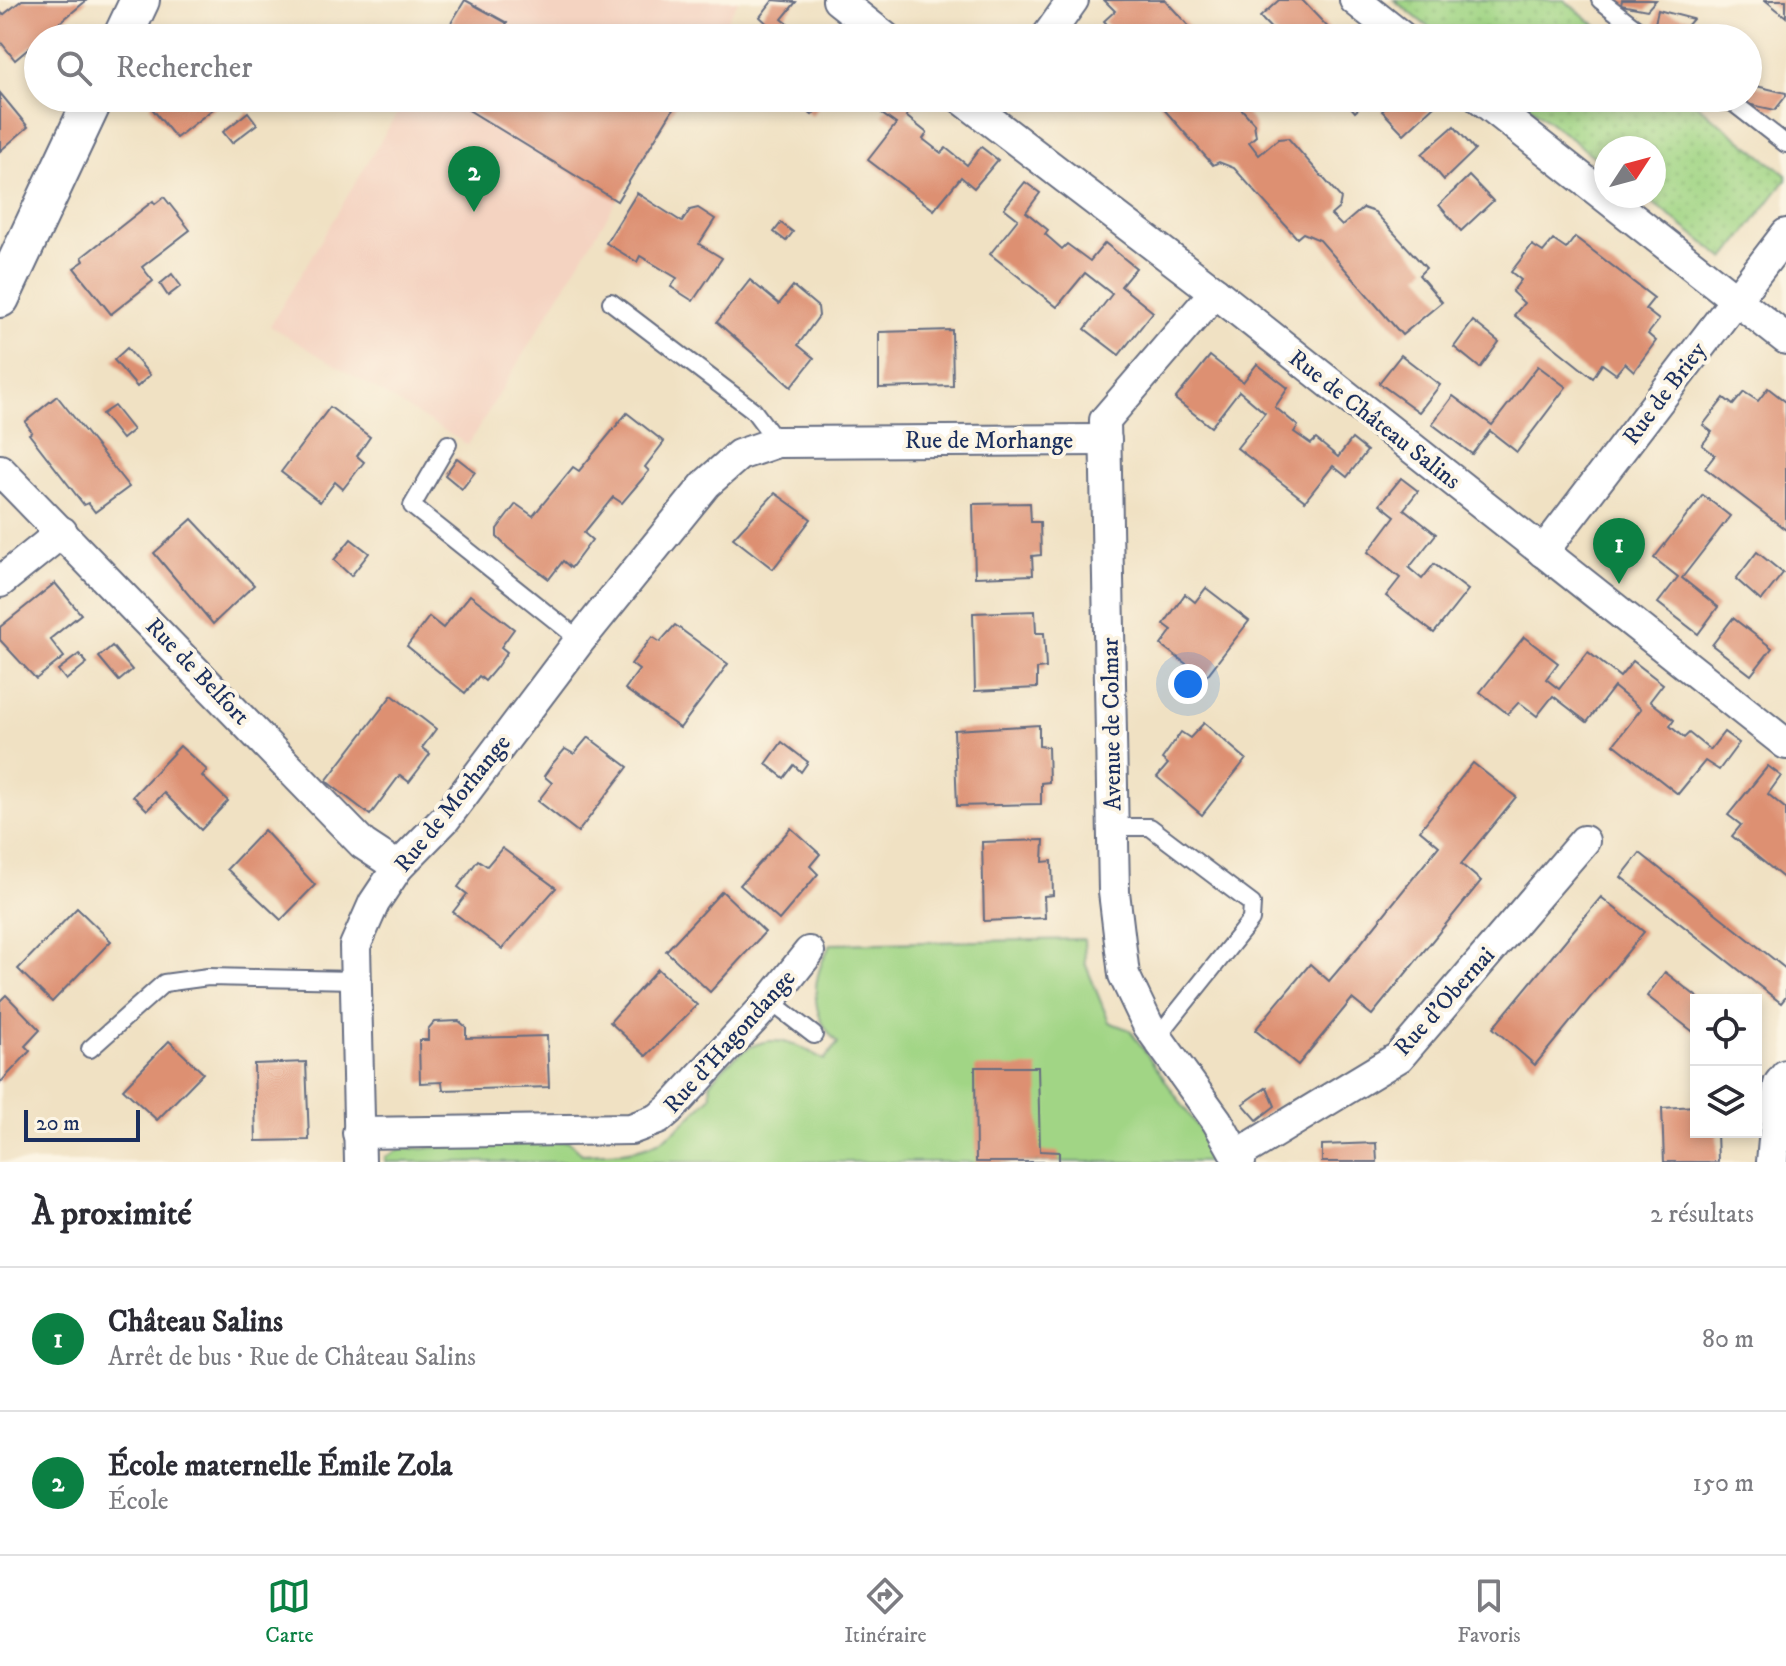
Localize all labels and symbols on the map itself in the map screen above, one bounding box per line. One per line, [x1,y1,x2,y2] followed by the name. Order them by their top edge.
[1594,136,1666,208] north arrow
[448,146,500,212] pin: 2
[1616,336,1714,451] street label: Rue de Briey
[1283,343,1466,496] street label: Rue de Château Salins
[905,426,1073,456] street label: Rue de Morhange
[1593,518,1645,584] pin: 1
[139,612,256,732] street label: Rue de Belfort
[1095,637,1129,811] street label: Avenue de Colmar
[1168,664,1208,704] your location
[388,729,518,879] street label: Rue de Morhange
[1388,941,1502,1063] street label: Rue d'Obernai
[657,963,802,1120] street label: Rue d'Hagondange
[24,1106,140,1142] scale bar

